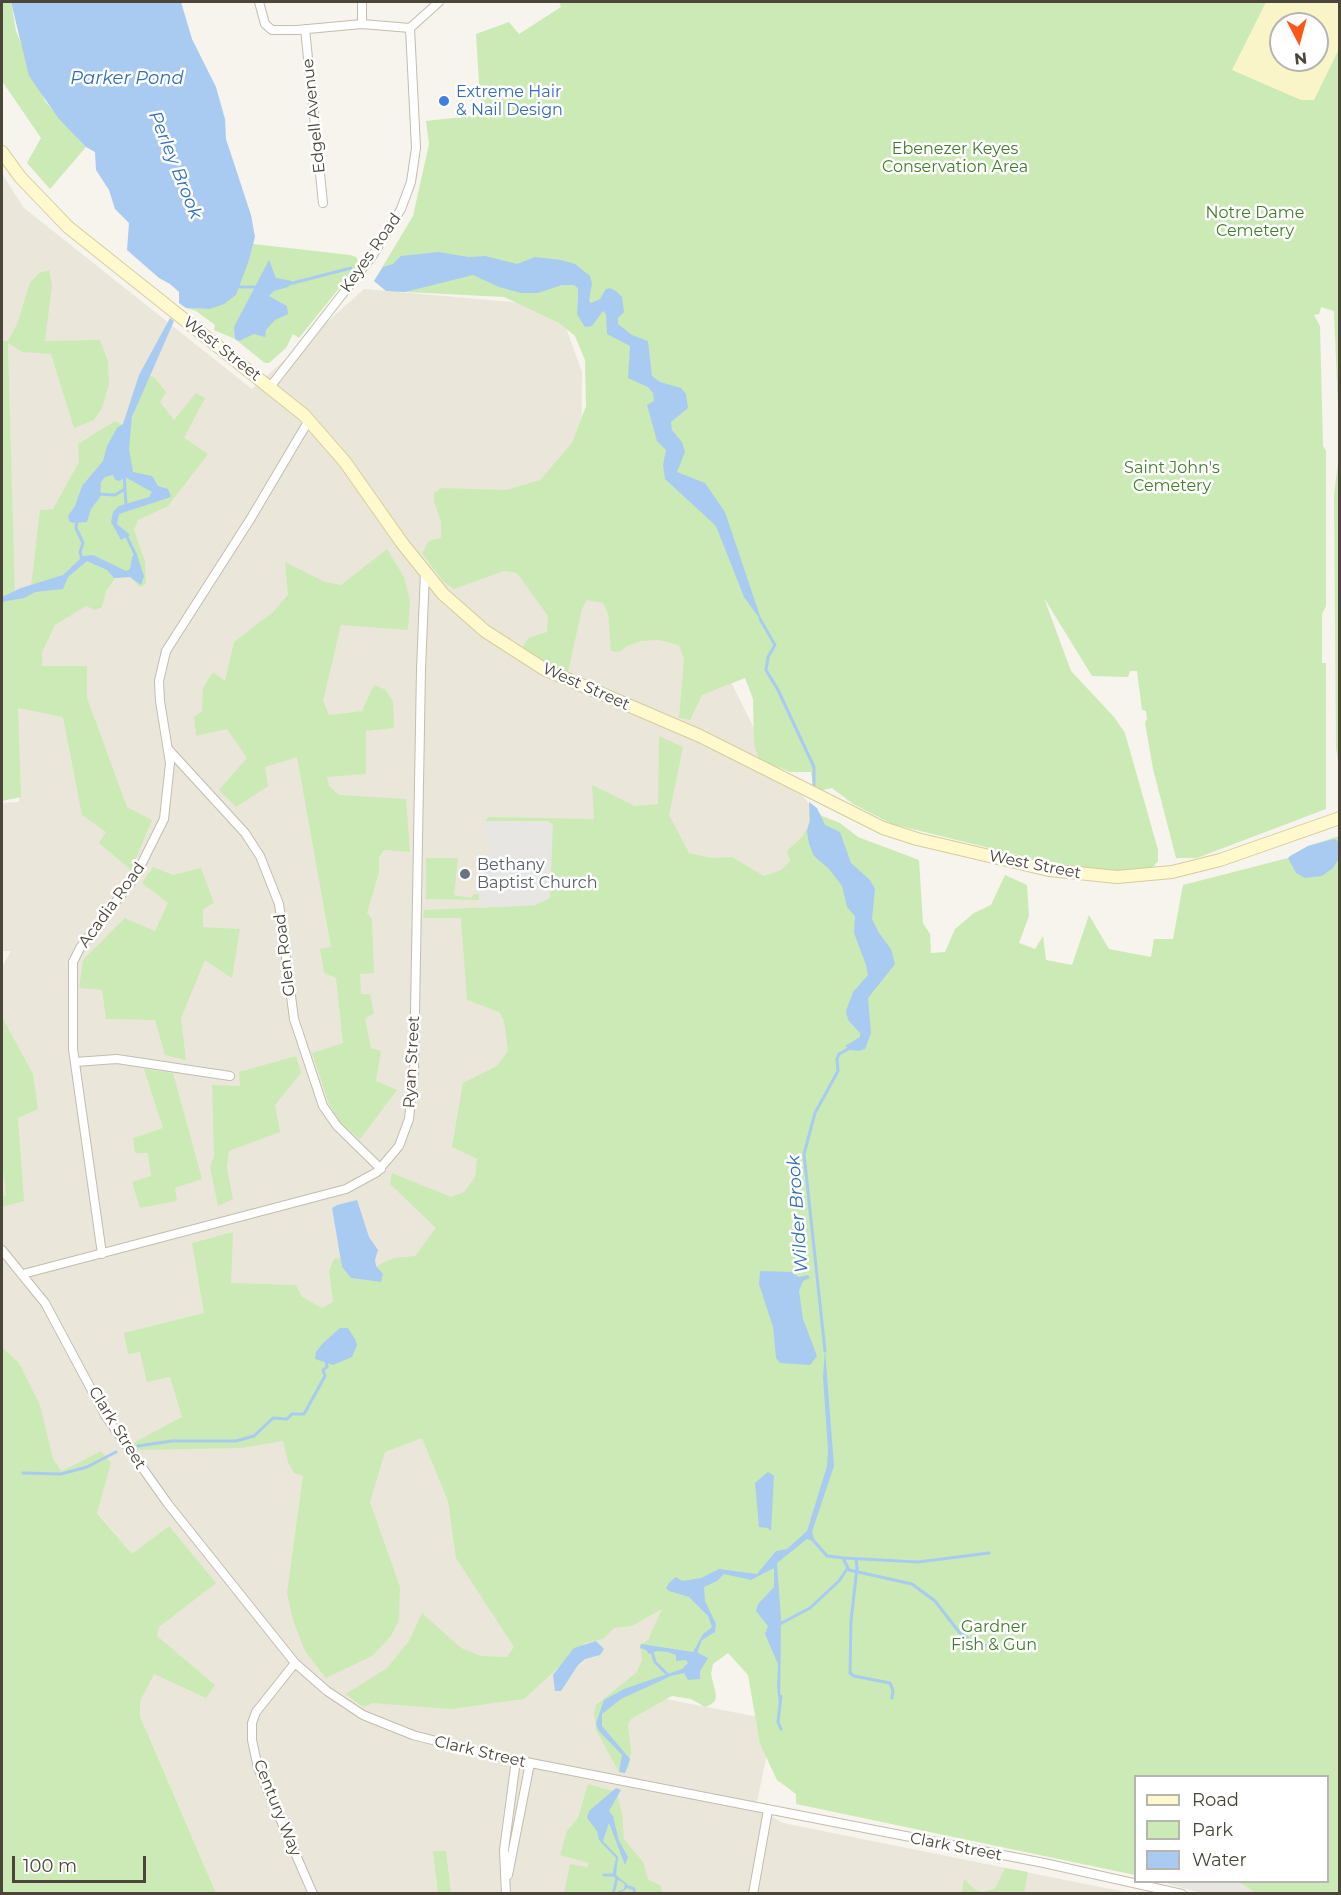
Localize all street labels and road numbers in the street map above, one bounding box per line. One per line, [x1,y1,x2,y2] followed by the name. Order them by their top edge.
[298,58,330,174] street label: Edgell Avenue
[337,210,405,296] street label: Keyes Road
[179,313,265,385] street label: West Street
[539,659,633,715] street label: West Street
[987,847,1083,883] street label: West Street
[75,859,149,951] street label: Acadia Road
[270,913,300,997] street label: Glen Road
[400,1015,424,1109] street label: Ryan Street
[84,1383,150,1473] street label: Clark Street
[432,1732,528,1772] street label: Clark Street
[249,1757,305,1859] street label: Century Way
[908,1829,1004,1865] street label: Clark Street

